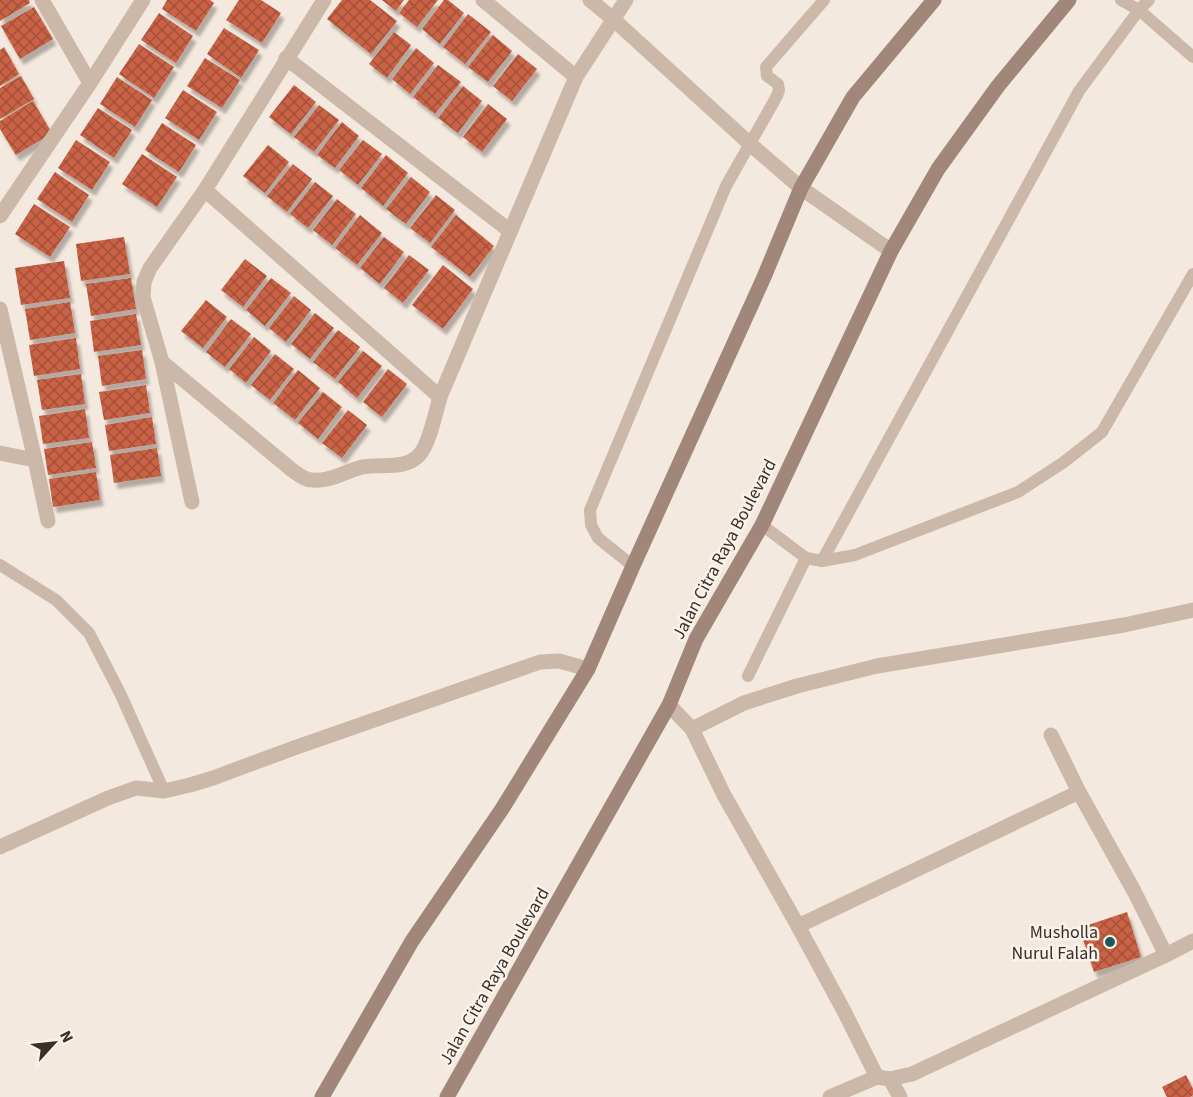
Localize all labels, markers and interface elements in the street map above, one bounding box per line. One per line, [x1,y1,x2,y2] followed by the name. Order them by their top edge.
[666,455,783,644] street label: Jalan Citra Raya Boulevard
[433,883,556,1070] street label: Jalan Citra Raya Boulevard
[1012,920,1098,966] place label: Musholla Nurul Falah
[1103,935,1117,949] marker: Musholla Nurul Falah
[24,1013,84,1073] north arrow
[54,1027,79,1046] text: N

